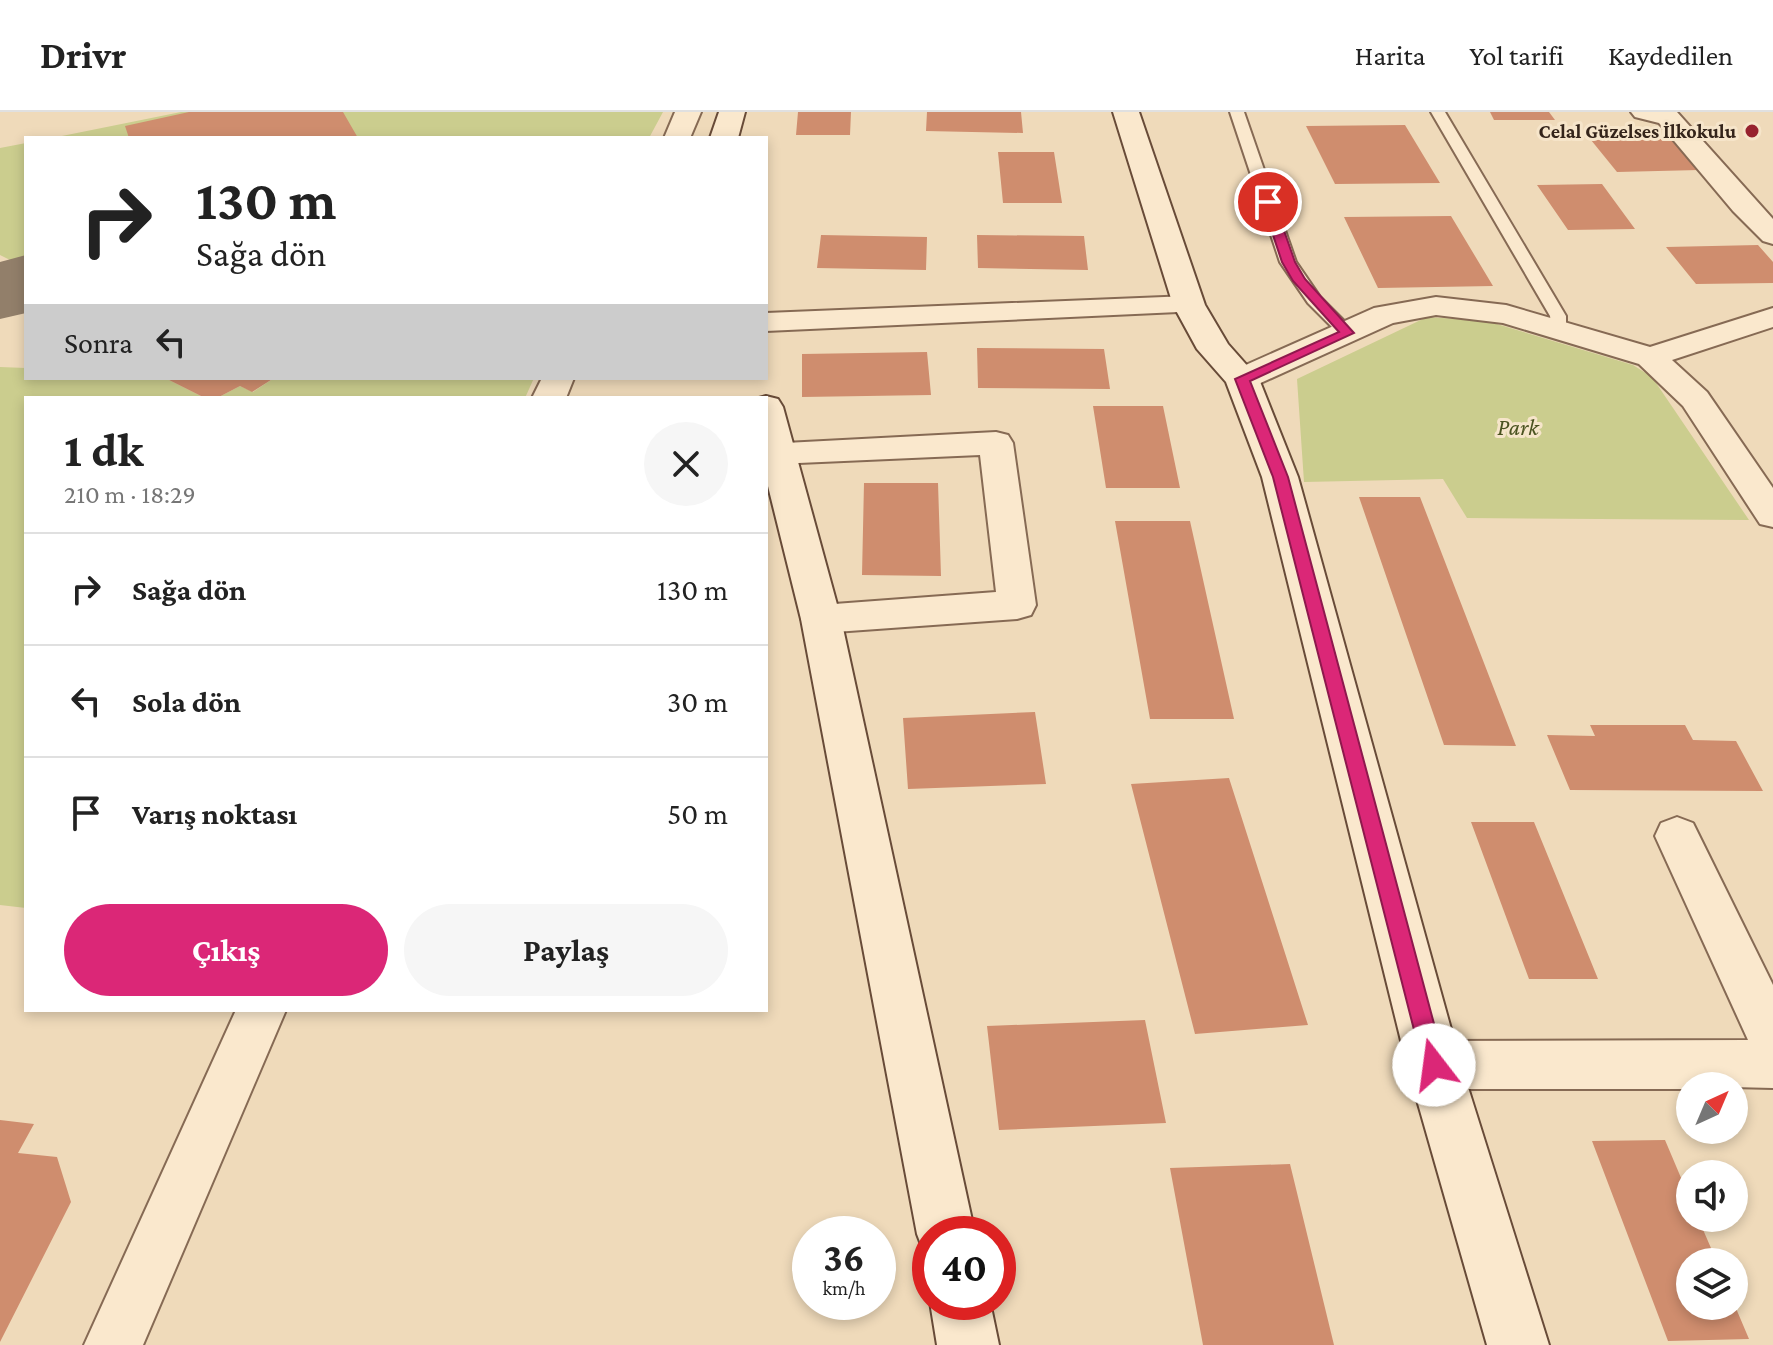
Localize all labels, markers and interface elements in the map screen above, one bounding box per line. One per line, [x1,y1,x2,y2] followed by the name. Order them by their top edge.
[40,34,126,76] text: Drivr
[1355,40,1426,71] text: Harita
[1470,40,1564,71] text: Yol tarifi
[1608,40,1733,71] text: Kaydedilen
[1539,120,1737,142] place label: Celal Güzelses İlkokulu
[1743,122,1761,140] marker: Celal Güzelses İlkokulu
[64,168,168,272] icon: right
[1234,168,1302,236] pin
[196,169,337,231] text: 130 m
[1246,180,1290,224] icon: arrive
[196,234,326,274] text: Sağa dön
[149,320,193,364] icon: left
[64,326,133,359] text: Sonra
[1497,413,1540,440] park label: Park
[644,422,728,506] button: close
[64,423,144,476] text: 1 dk
[64,480,196,509] text: 210 m · 18:29
[64,567,108,611] icon: right
[132,573,246,606] text: Sağa dön
[657,573,728,606] text: 130 m
[64,679,108,723] icon: left
[132,685,241,718] text: Sola dön
[667,685,728,718] text: 30 m
[64,791,108,835] icon: arrive
[132,797,297,830] text: Varış noktası
[667,797,728,830] text: 50 m
[64,904,388,996] button: Çıkış
[404,904,728,996] button: Paylaş
[1392,1023,1476,1107] position arrow
[1676,1072,1748,1144] north arrow
[1676,1072,1748,1320] map controls
[1676,1160,1748,1232] button: sound
[912,1216,1016,1320] speed limit sign: 40
[823,1235,865,1280] text: 36
[1676,1248,1748,1320] button: layers
[822,1277,866,1299] text: km/h

